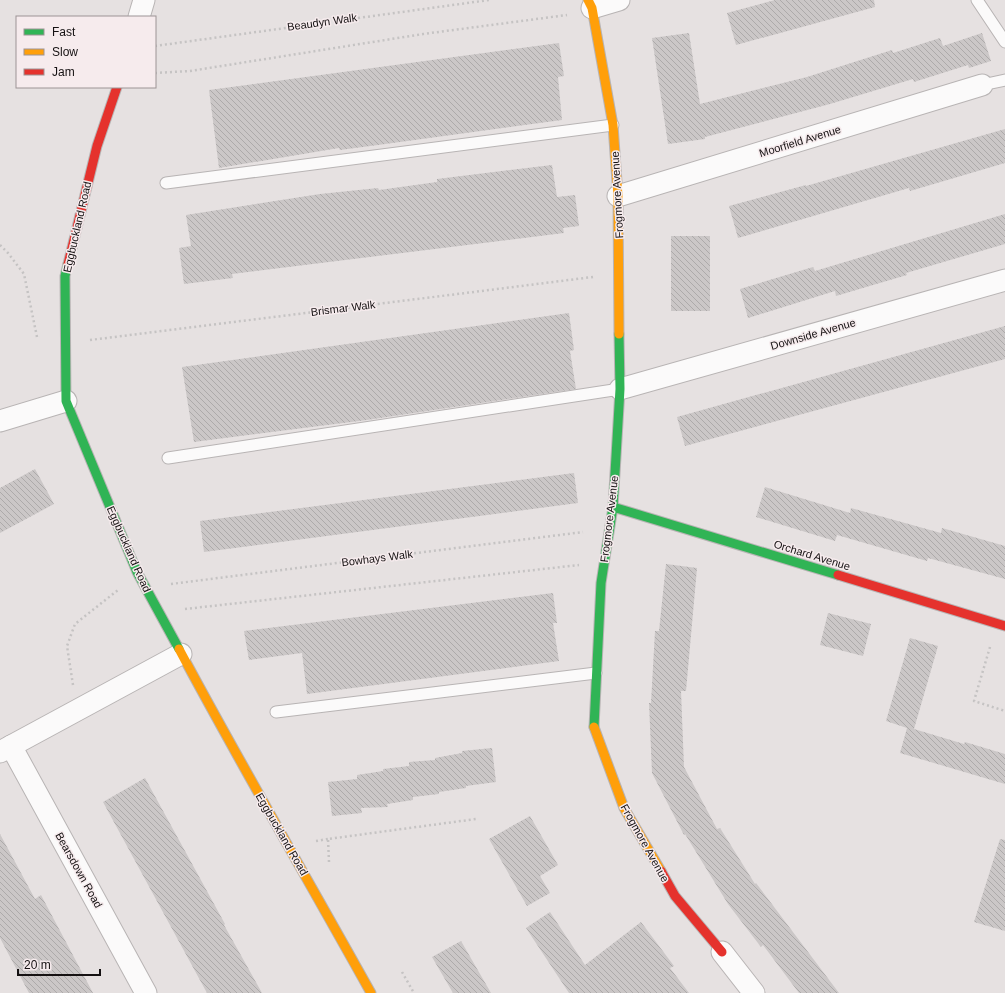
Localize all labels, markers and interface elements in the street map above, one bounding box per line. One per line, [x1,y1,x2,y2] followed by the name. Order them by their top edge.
[286,11,358,33] street label: Beaudyn Walk
[16,16,156,88] legend
[52,25,76,39] text: Fast
[52,45,78,59] text: Slow
[52,65,75,79] text: Jam
[758,123,842,159] street label: Moorfield Avenue
[609,151,625,239] street label: Frogmore Avenue
[61,180,93,274] street label: Eggbuckland Road
[310,298,376,318] street label: Brismar Walk
[769,316,857,352] street label: Downside Avenue
[598,475,620,563] street label: Frogmore Avenue
[105,504,153,594] street label: Eggbuckland Road
[772,538,852,572] street label: Orchard Avenue
[341,548,414,568] street label: Bowhays Walk
[254,791,310,877] street label: Eggbuckland Road
[619,802,671,884] street label: Frogmore Avenue
[53,830,105,910] street label: Bearsdown Road
[18,951,100,977] scale bar
[24,958,51,972] text: 20 m

